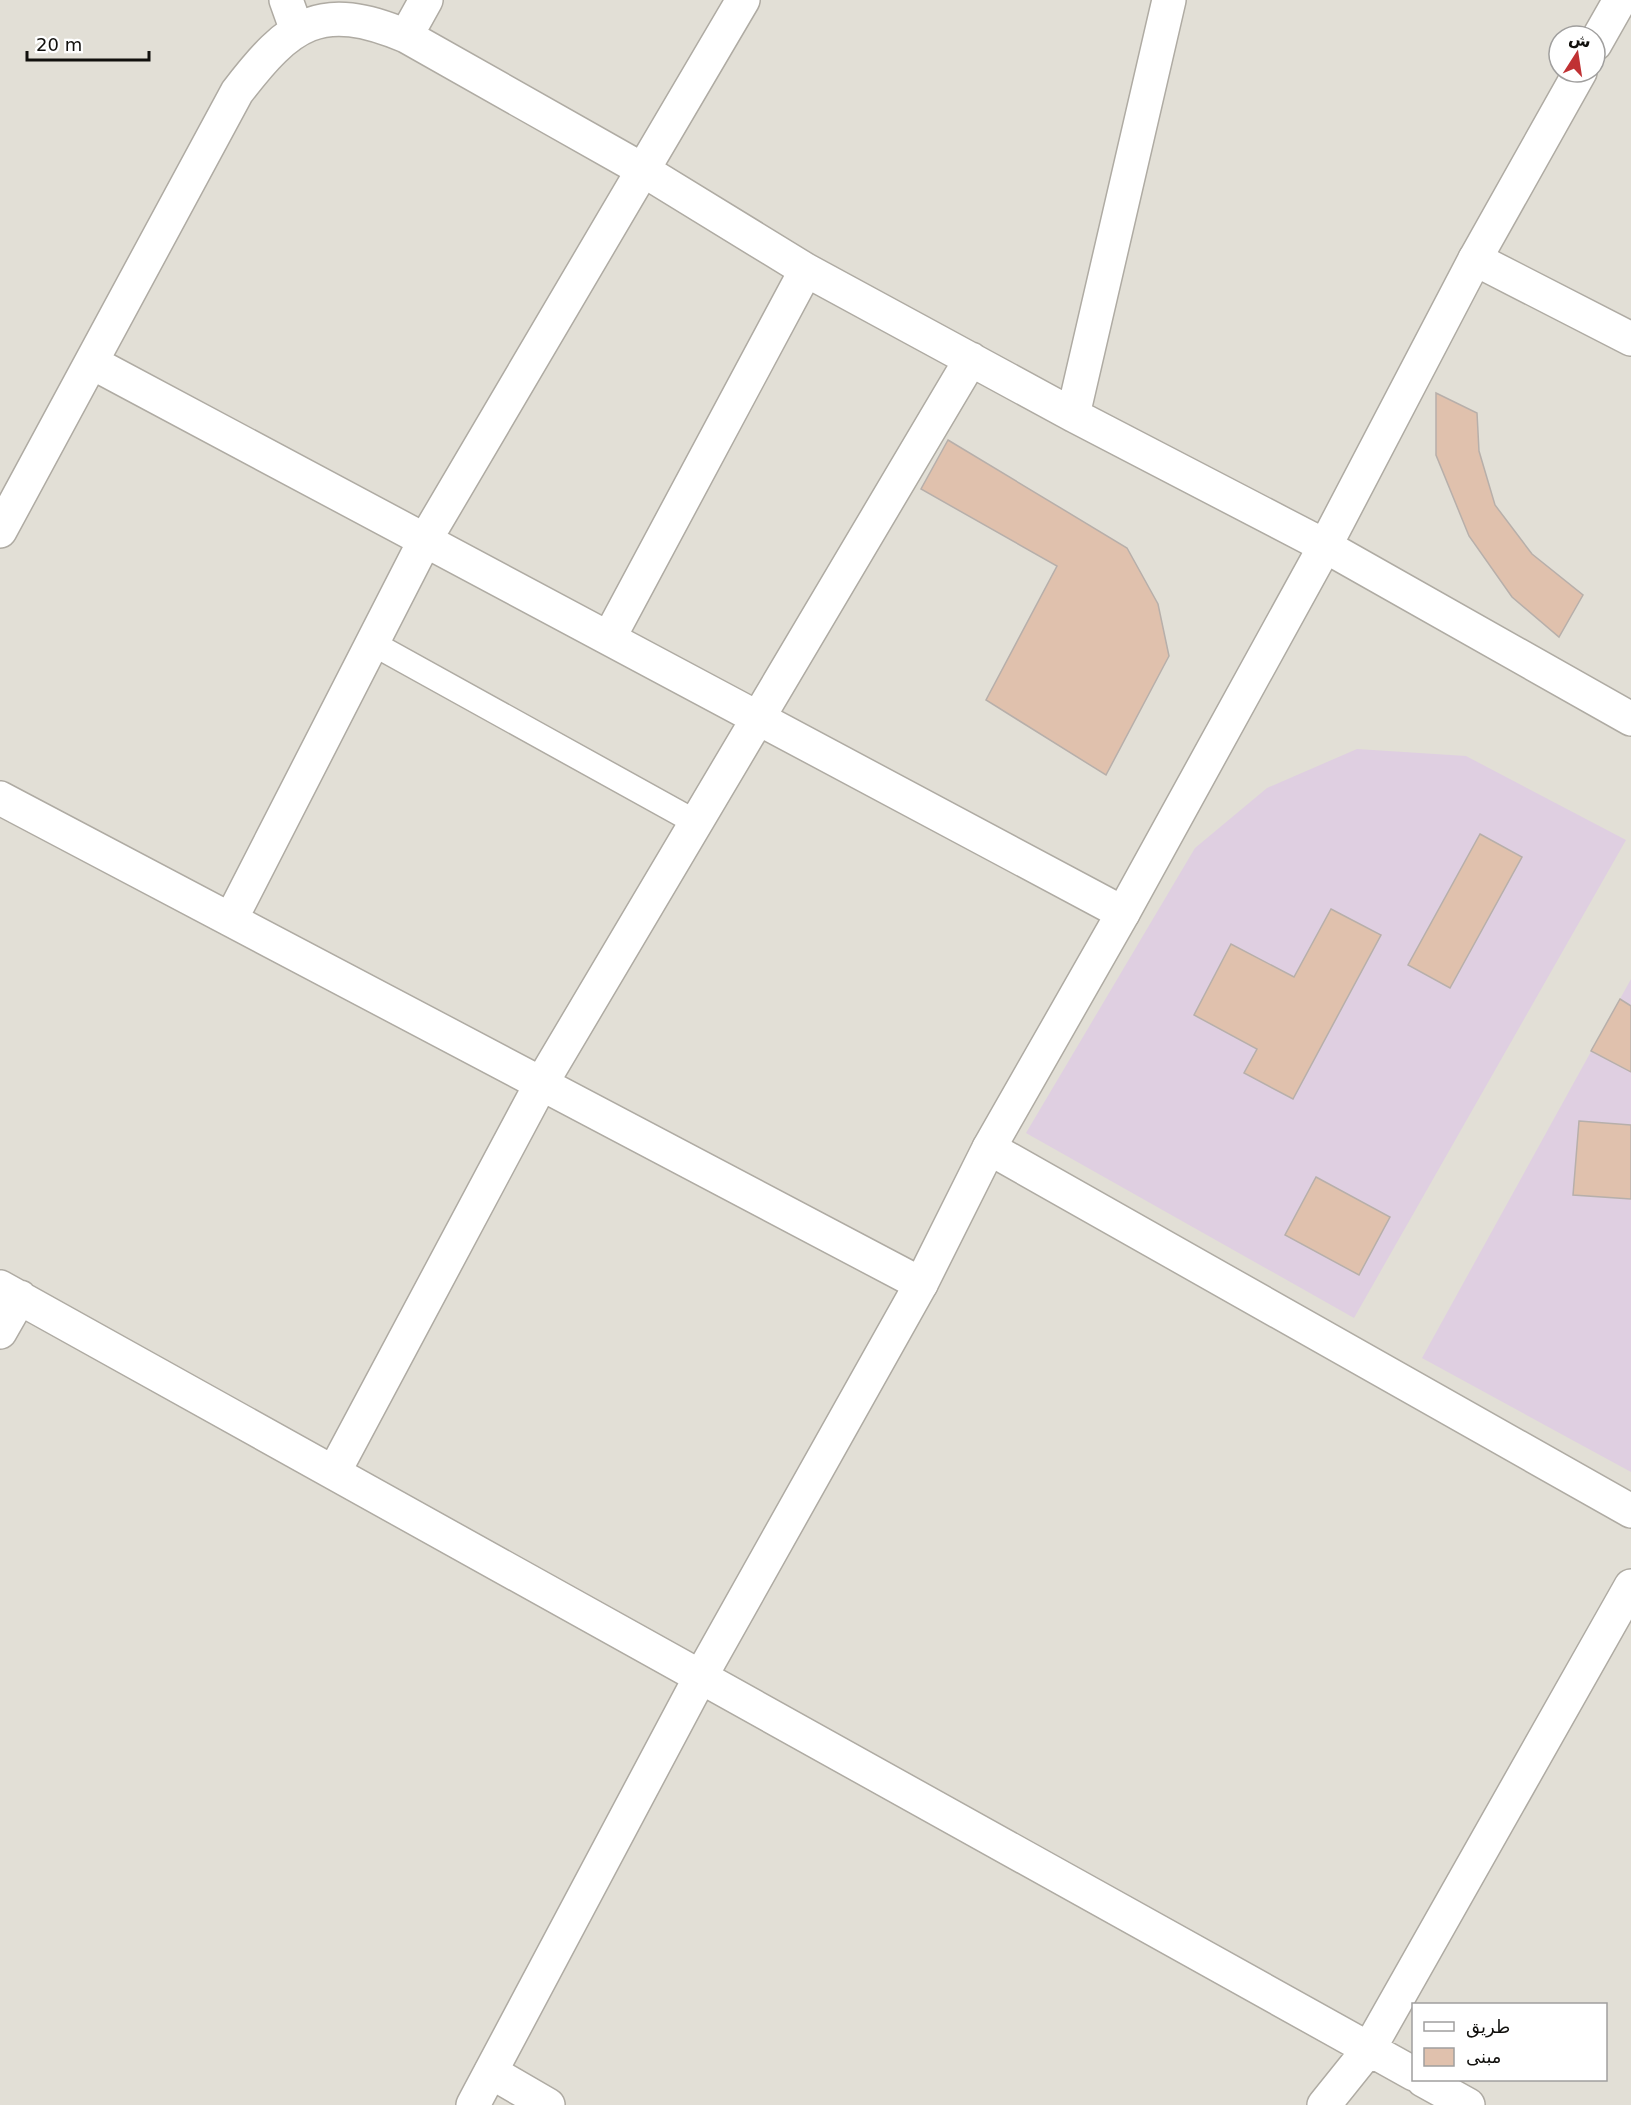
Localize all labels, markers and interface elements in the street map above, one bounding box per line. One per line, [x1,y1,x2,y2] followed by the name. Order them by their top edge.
[27,24,148,62] scale bar
[1547,24,1607,84] north arrow
[1567,28,1593,51] text: ش
[36,34,82,55] text: 20 m
[1412,2003,1607,2081] legend
[1466,2016,1510,2038] text: طريق
[1466,2046,1502,2067] text: مبنى

